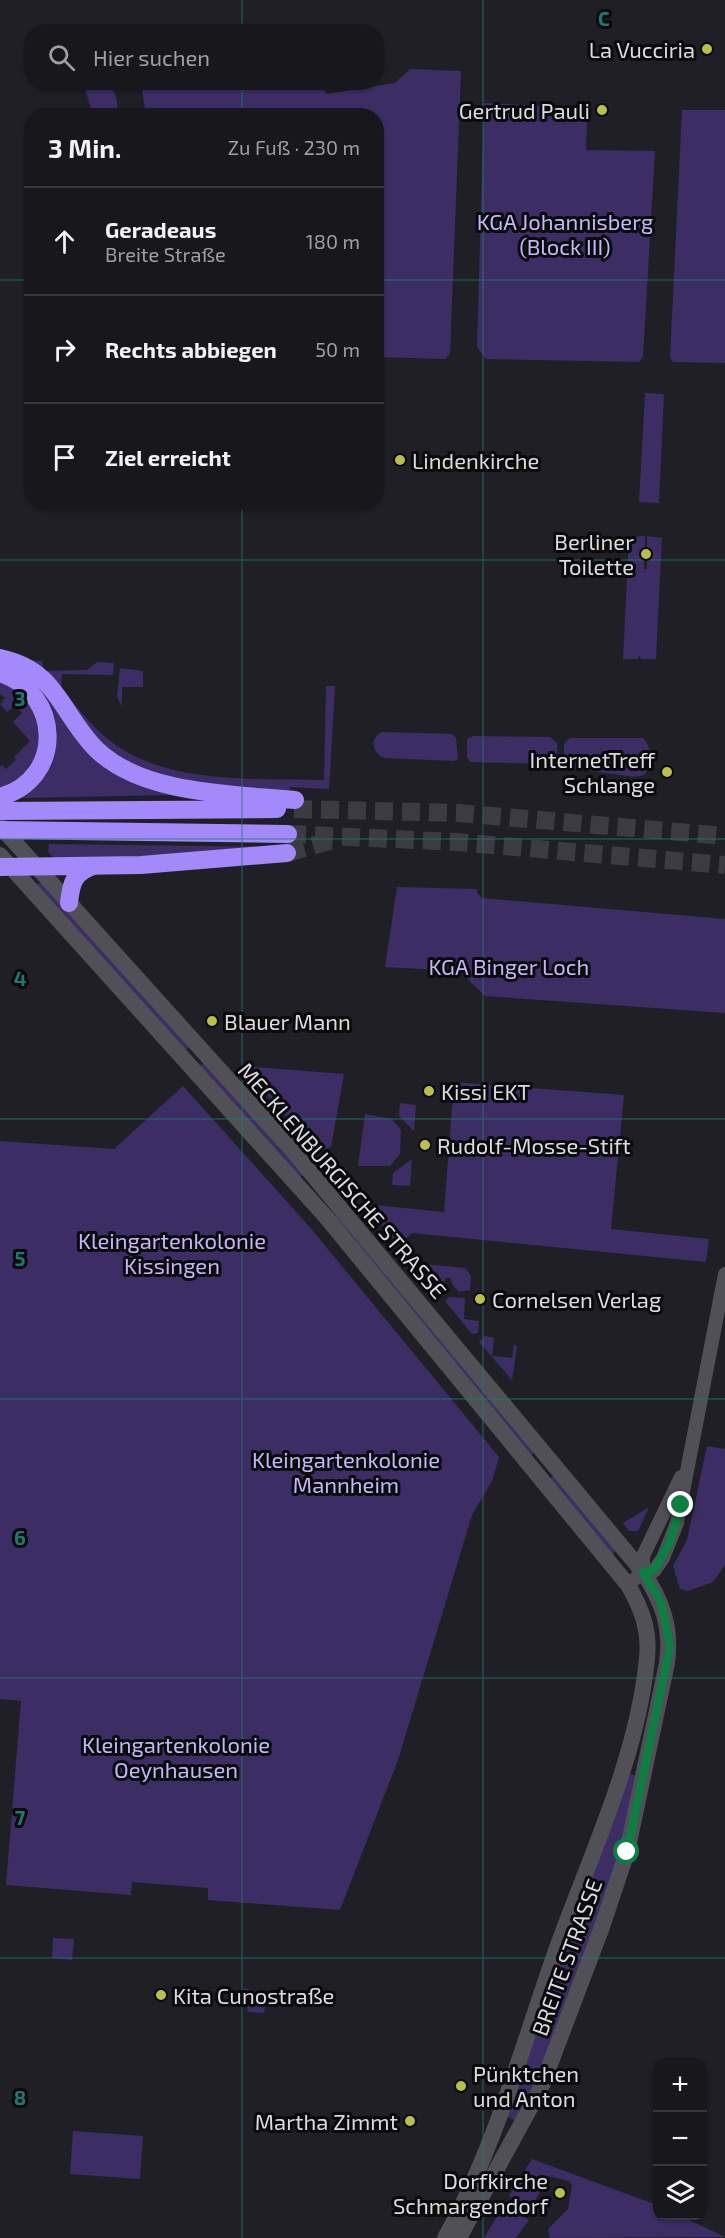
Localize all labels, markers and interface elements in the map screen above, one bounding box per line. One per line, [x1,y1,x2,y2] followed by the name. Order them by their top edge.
[598,6,610,30] text: C
[24,24,384,90] search box
[589,36,695,62] place label: La Vucciria
[45,41,78,74] icon: search
[700,42,714,56] marker: La Vucciria
[93,44,210,70] text: Hier suchen
[459,97,590,123] place label: Gertrud Pauli
[595,103,609,117] marker: Gertrud Pauli
[48,132,121,163] text: 3 Min.
[228,135,360,159] text: Zu Fuß · 230 m
[477,208,653,259] park label: KGA Johannisberg (Block III)
[105,216,216,242] text: Geradeaus
[48,225,81,258] icon: ahead
[306,229,360,253] text: 180 m
[105,242,226,266] text: Breite Straße
[48,333,81,366] icon: right
[105,336,277,362] text: Rechts abbiegen
[315,337,360,361] text: 50 m
[48,441,81,474] icon: arrive
[105,444,231,470] text: Ziel erreicht
[412,447,539,473] place label: Lindenkirche
[393,453,407,467] marker: Lindenkirche
[554,528,634,579] place label: Berliner Toilette
[639,547,653,561] marker: Berliner Toilette
[14,686,26,710] text: 3
[529,746,655,797] place label: InternetTreff Schlange
[660,765,674,779] marker: InternetTreff Schlange
[429,953,589,979] park label: KGA Binger Loch
[14,966,27,990] text: 4
[224,1008,351,1034] place label: Blauer Mann
[205,1014,219,1028] marker: Blauer Mann
[234,1057,452,1303] street label: MECKLENBURGISCHE STRASSE
[441,1078,530,1104] place label: Kissi EKT
[422,1084,436,1098] marker: Kissi EKT
[437,1132,631,1158] place label: Rudolf-Mosse-Stift
[418,1138,432,1152] marker: Rudolf-Mosse-Stift
[78,1227,266,1278] park label: Kleingartenkolonie Kissingen
[14,1246,26,1270] text: 5
[492,1286,661,1312] place label: Cornelsen Verlag
[473,1292,487,1306] marker: Cornelsen Verlag
[252,1446,440,1497] park label: Kleingartenkolonie Mannheim
[667,1491,693,1517] route end
[14,1525,26,1549] text: 6
[82,1731,270,1782] park label: Kleingartenkolonie Oeynhausen
[15,1805,26,1829] text: 7
[613,1838,639,1864] route start
[526,1875,606,2039] street label: BREITE STRASSE
[173,1982,334,2008] place label: Kita Cunostraße
[154,1988,168,2002] marker: Kita Cunostraße
[653,2058,707,2220] map controls
[653,2058,707,2112] button: +
[473,2060,579,2111] place label: Pünktchen und Anton
[454,2079,468,2093] marker: Pünktchen und Anton
[14,2085,26,2109] text: 8
[255,2108,398,2134] place label: Martha Zimmt
[653,2112,707,2166] button: −
[403,2114,417,2128] marker: Martha Zimmt
[653,2166,707,2220] button: layers
[393,2167,549,2218] place label: Dorfkirche Schmargendorf
[553,2186,567,2200] marker: Dorfkirche Schmargendorf

